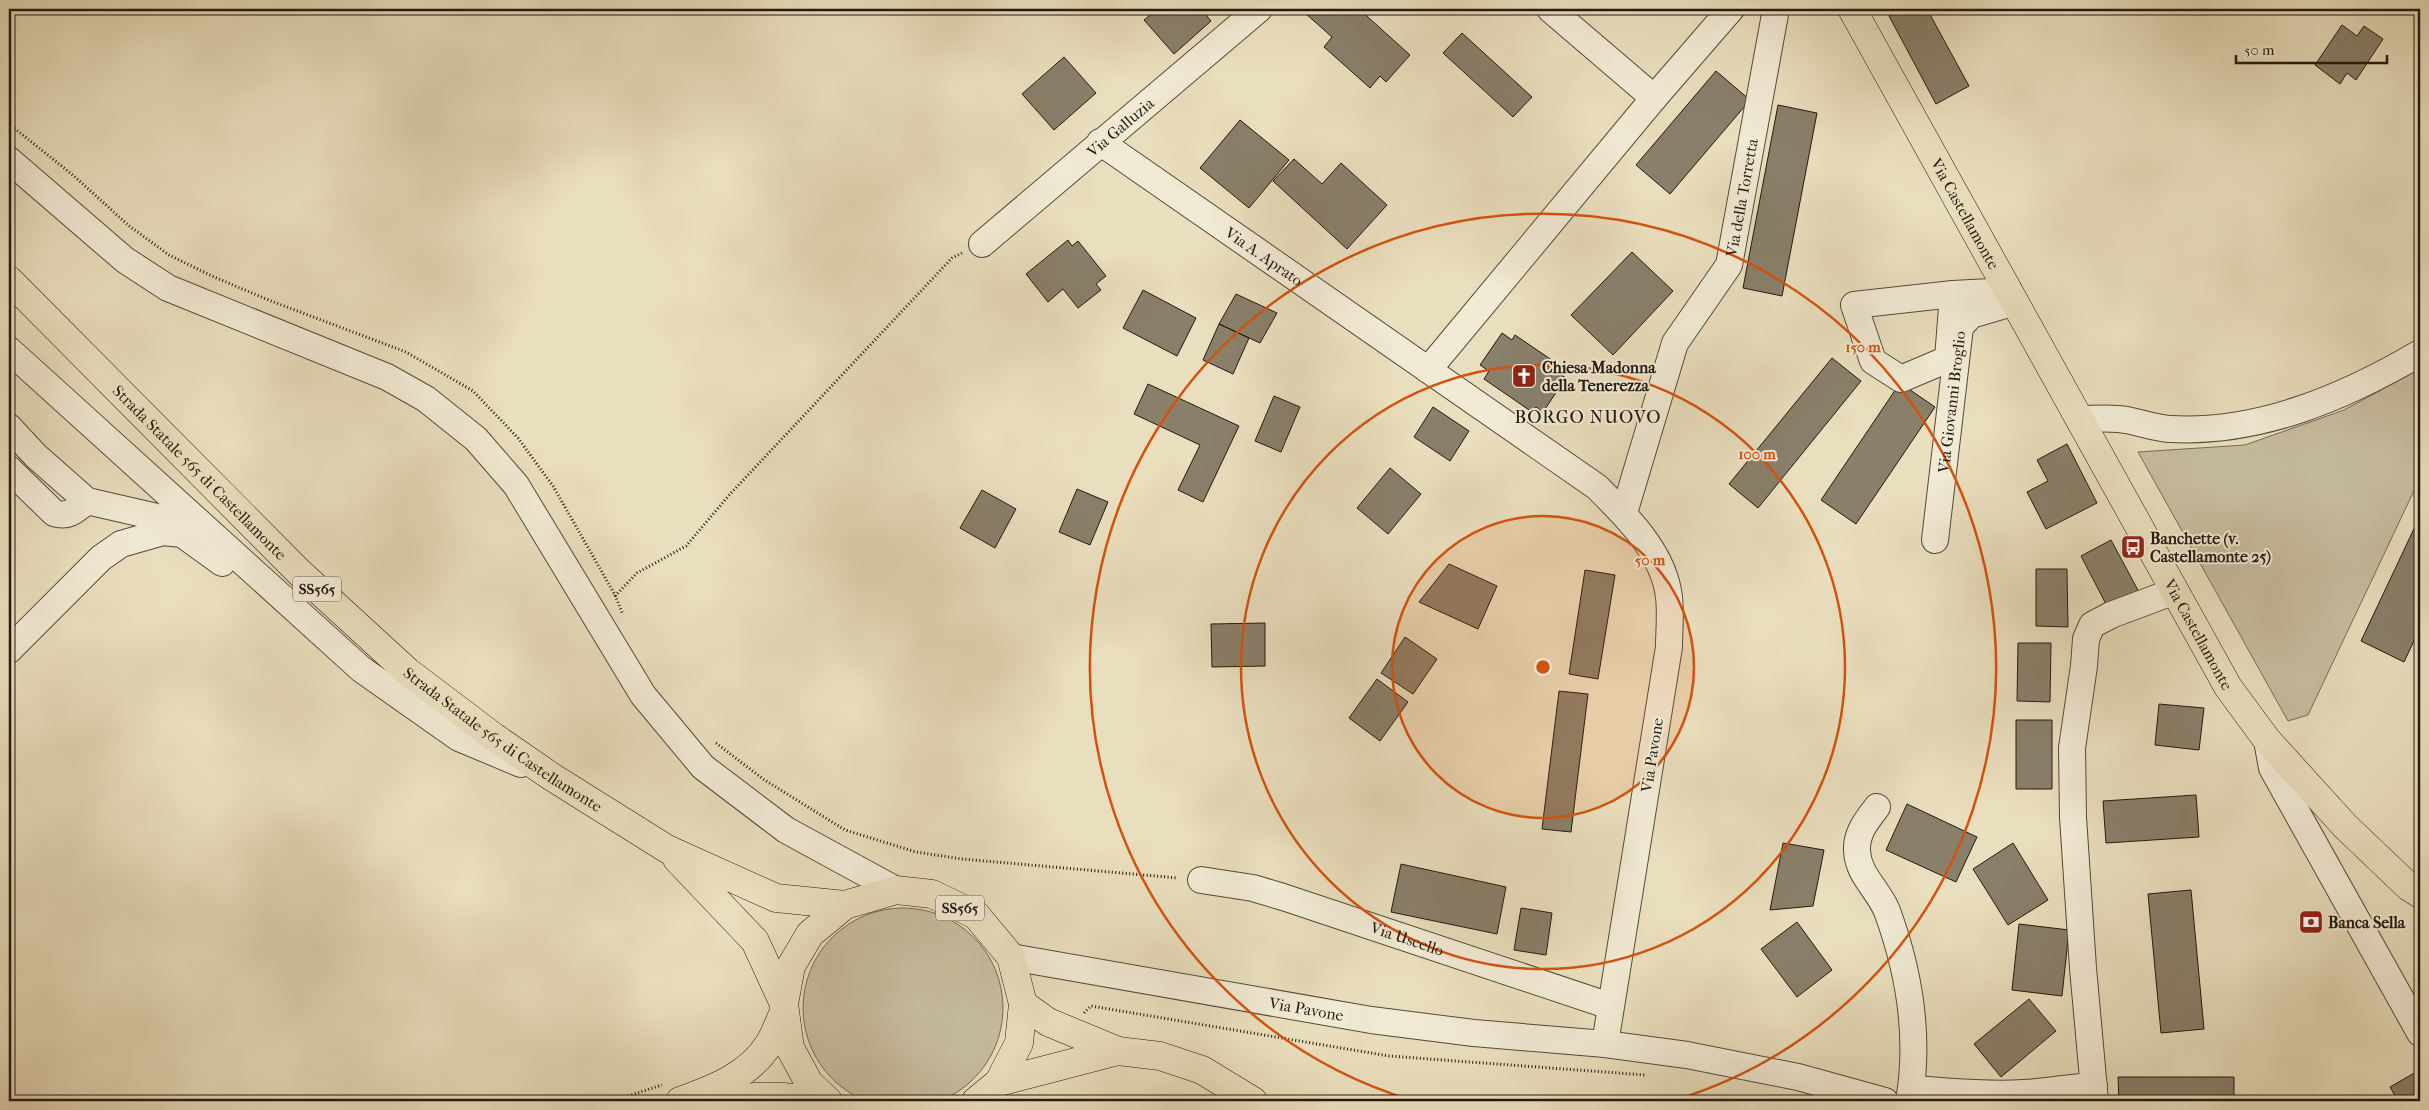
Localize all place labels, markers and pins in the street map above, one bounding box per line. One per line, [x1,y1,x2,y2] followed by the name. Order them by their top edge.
[1542,358,1656,395] place label: Chiesa Madonna della Tenerezza
[1511,363,1537,389] church icon: Chiesa Madonna della Tenerezza
[2150,529,2271,566] place label: Banchette (v. Castellamonte 25)
[2120,534,2146,560] bus stop icon: Banchette (v. Castellamonte 25)
[1534,658,1552,676] centre of rings
[2298,909,2324,935] bank icon: Banca Sella
[2328,913,2406,932] place label: Banca Sella

